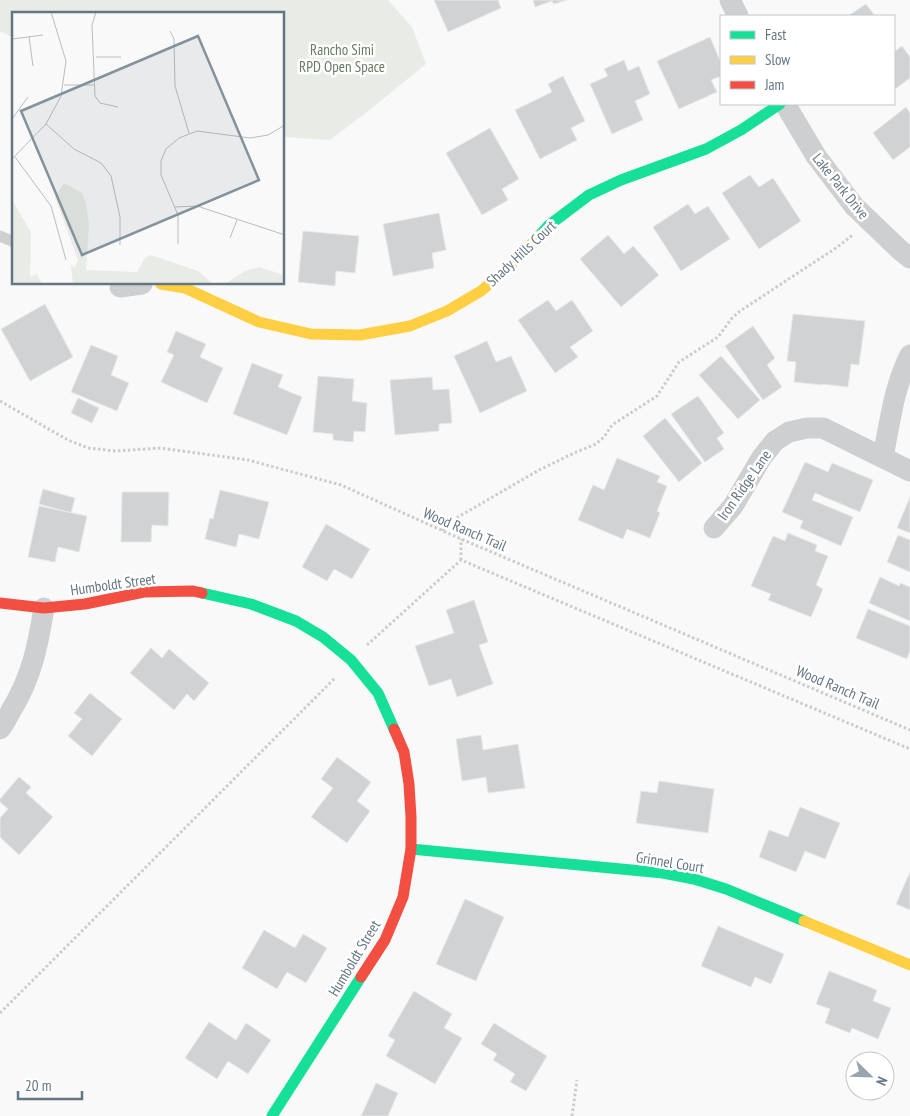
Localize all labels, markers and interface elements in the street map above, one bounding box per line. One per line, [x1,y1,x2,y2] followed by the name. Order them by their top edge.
[12,12,285,285] inset map
[720,15,895,105] legend
[765,25,786,44] text: Fast
[299,40,385,76] park label: Rancho Simi RPD Open Space
[765,50,790,69] text: Slow
[764,75,784,94] text: Jam
[809,149,873,223] street label: Lake Park Drive
[482,216,560,290] street label: Shady Hills Court
[713,446,775,524] street label: Iron Ridge Lane
[420,503,510,555] street label: Wood Ranch Trail
[69,569,157,599] street label: Humboldt Street
[793,661,883,713] street label: Wood Ranch Trail
[635,847,705,877] street label: Grinnel Court
[324,916,384,1000] street label: Humboldt Street
[845,1051,895,1101] north arrow
[18,1068,81,1100] scale bar
[872,1074,892,1088] text: N
[25,1076,51,1095] text: 20 m

